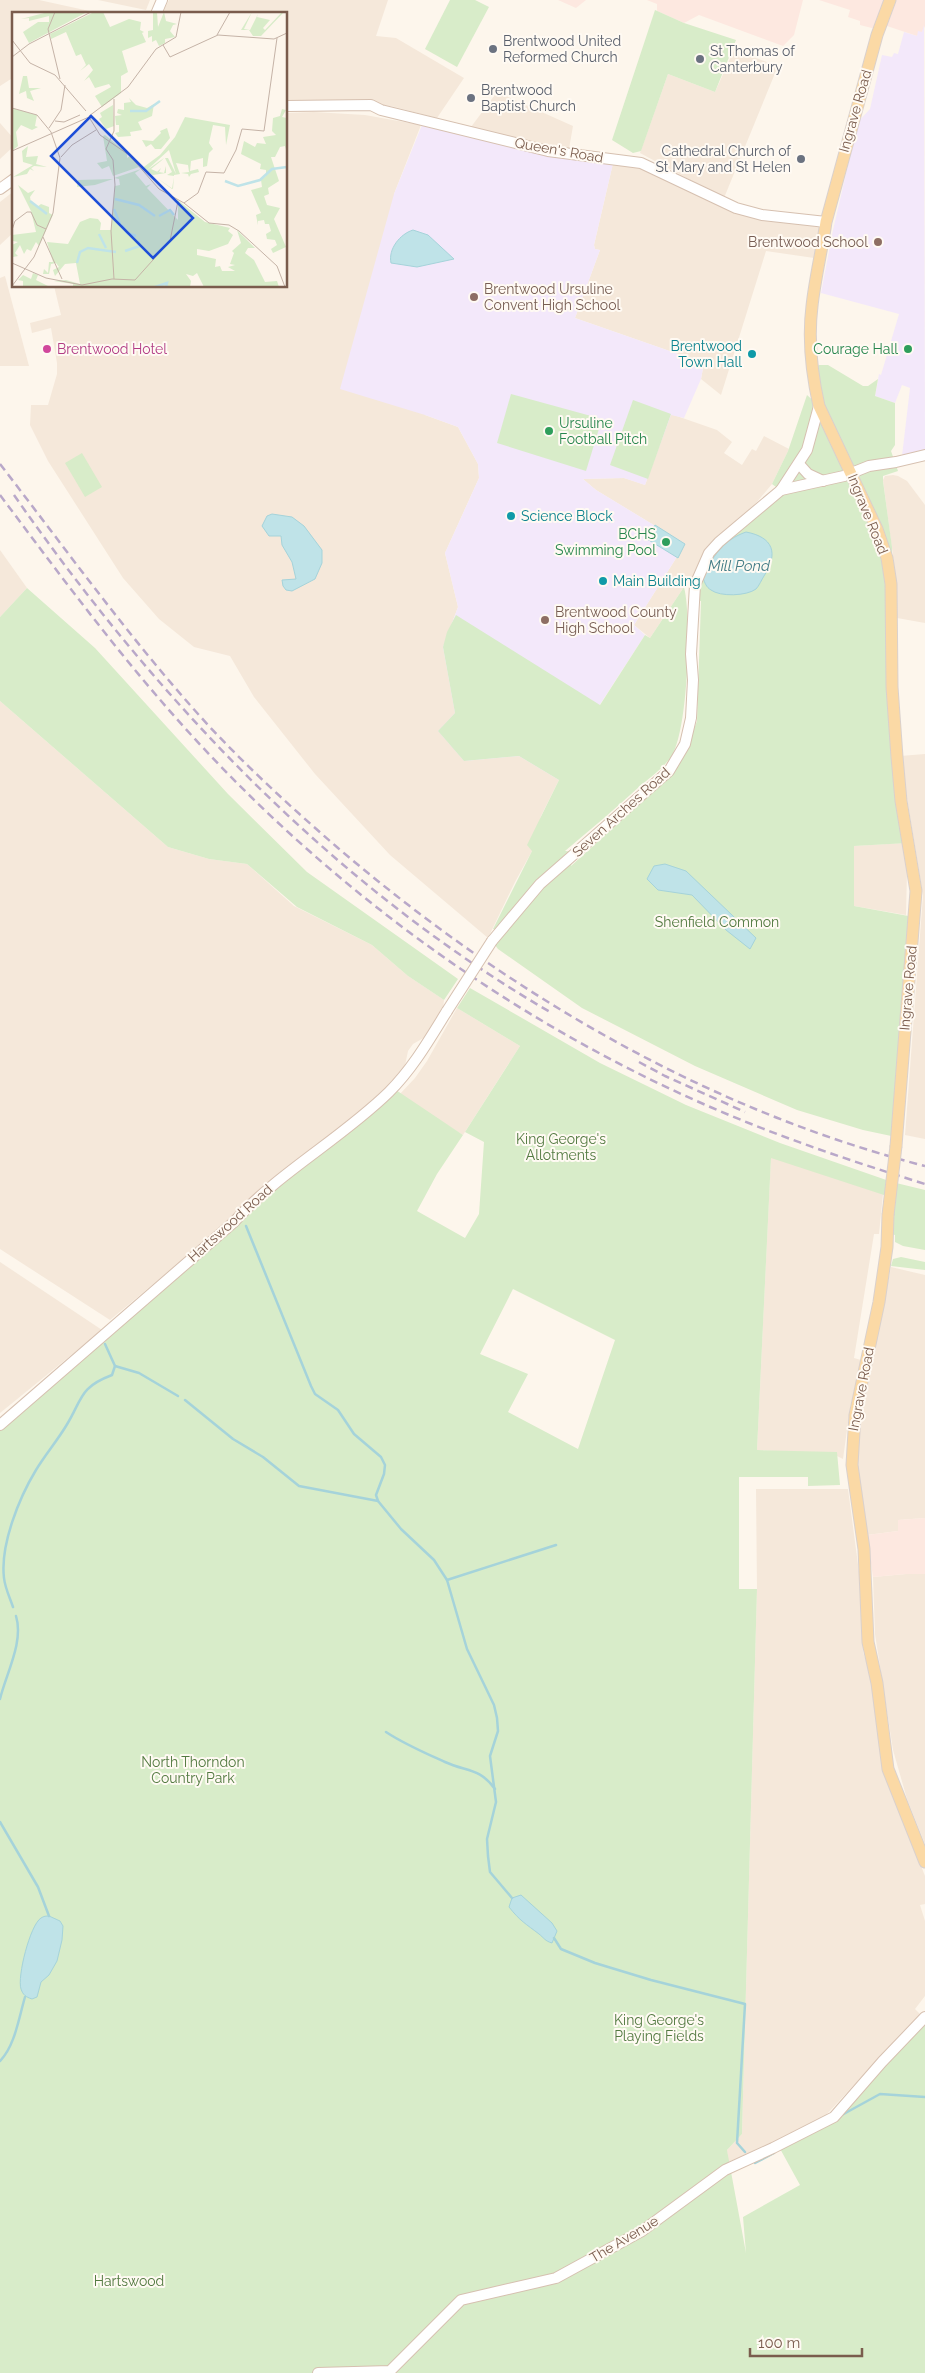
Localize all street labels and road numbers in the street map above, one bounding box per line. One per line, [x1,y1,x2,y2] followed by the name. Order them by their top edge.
[836,68,874,154] street label: Ingrave Road
[513,134,605,166] street label: Queen's Road
[845,472,891,556] street label: Ingrave Road
[569,764,673,860] street label: Seven Arches Road
[896,945,920,1031] street label: Ingrave Road
[185,1181,275,1265] street label: Hartswood Road
[845,1346,877,1432] street label: Ingrave Road
[587,2212,661,2266] street label: The Avenue

